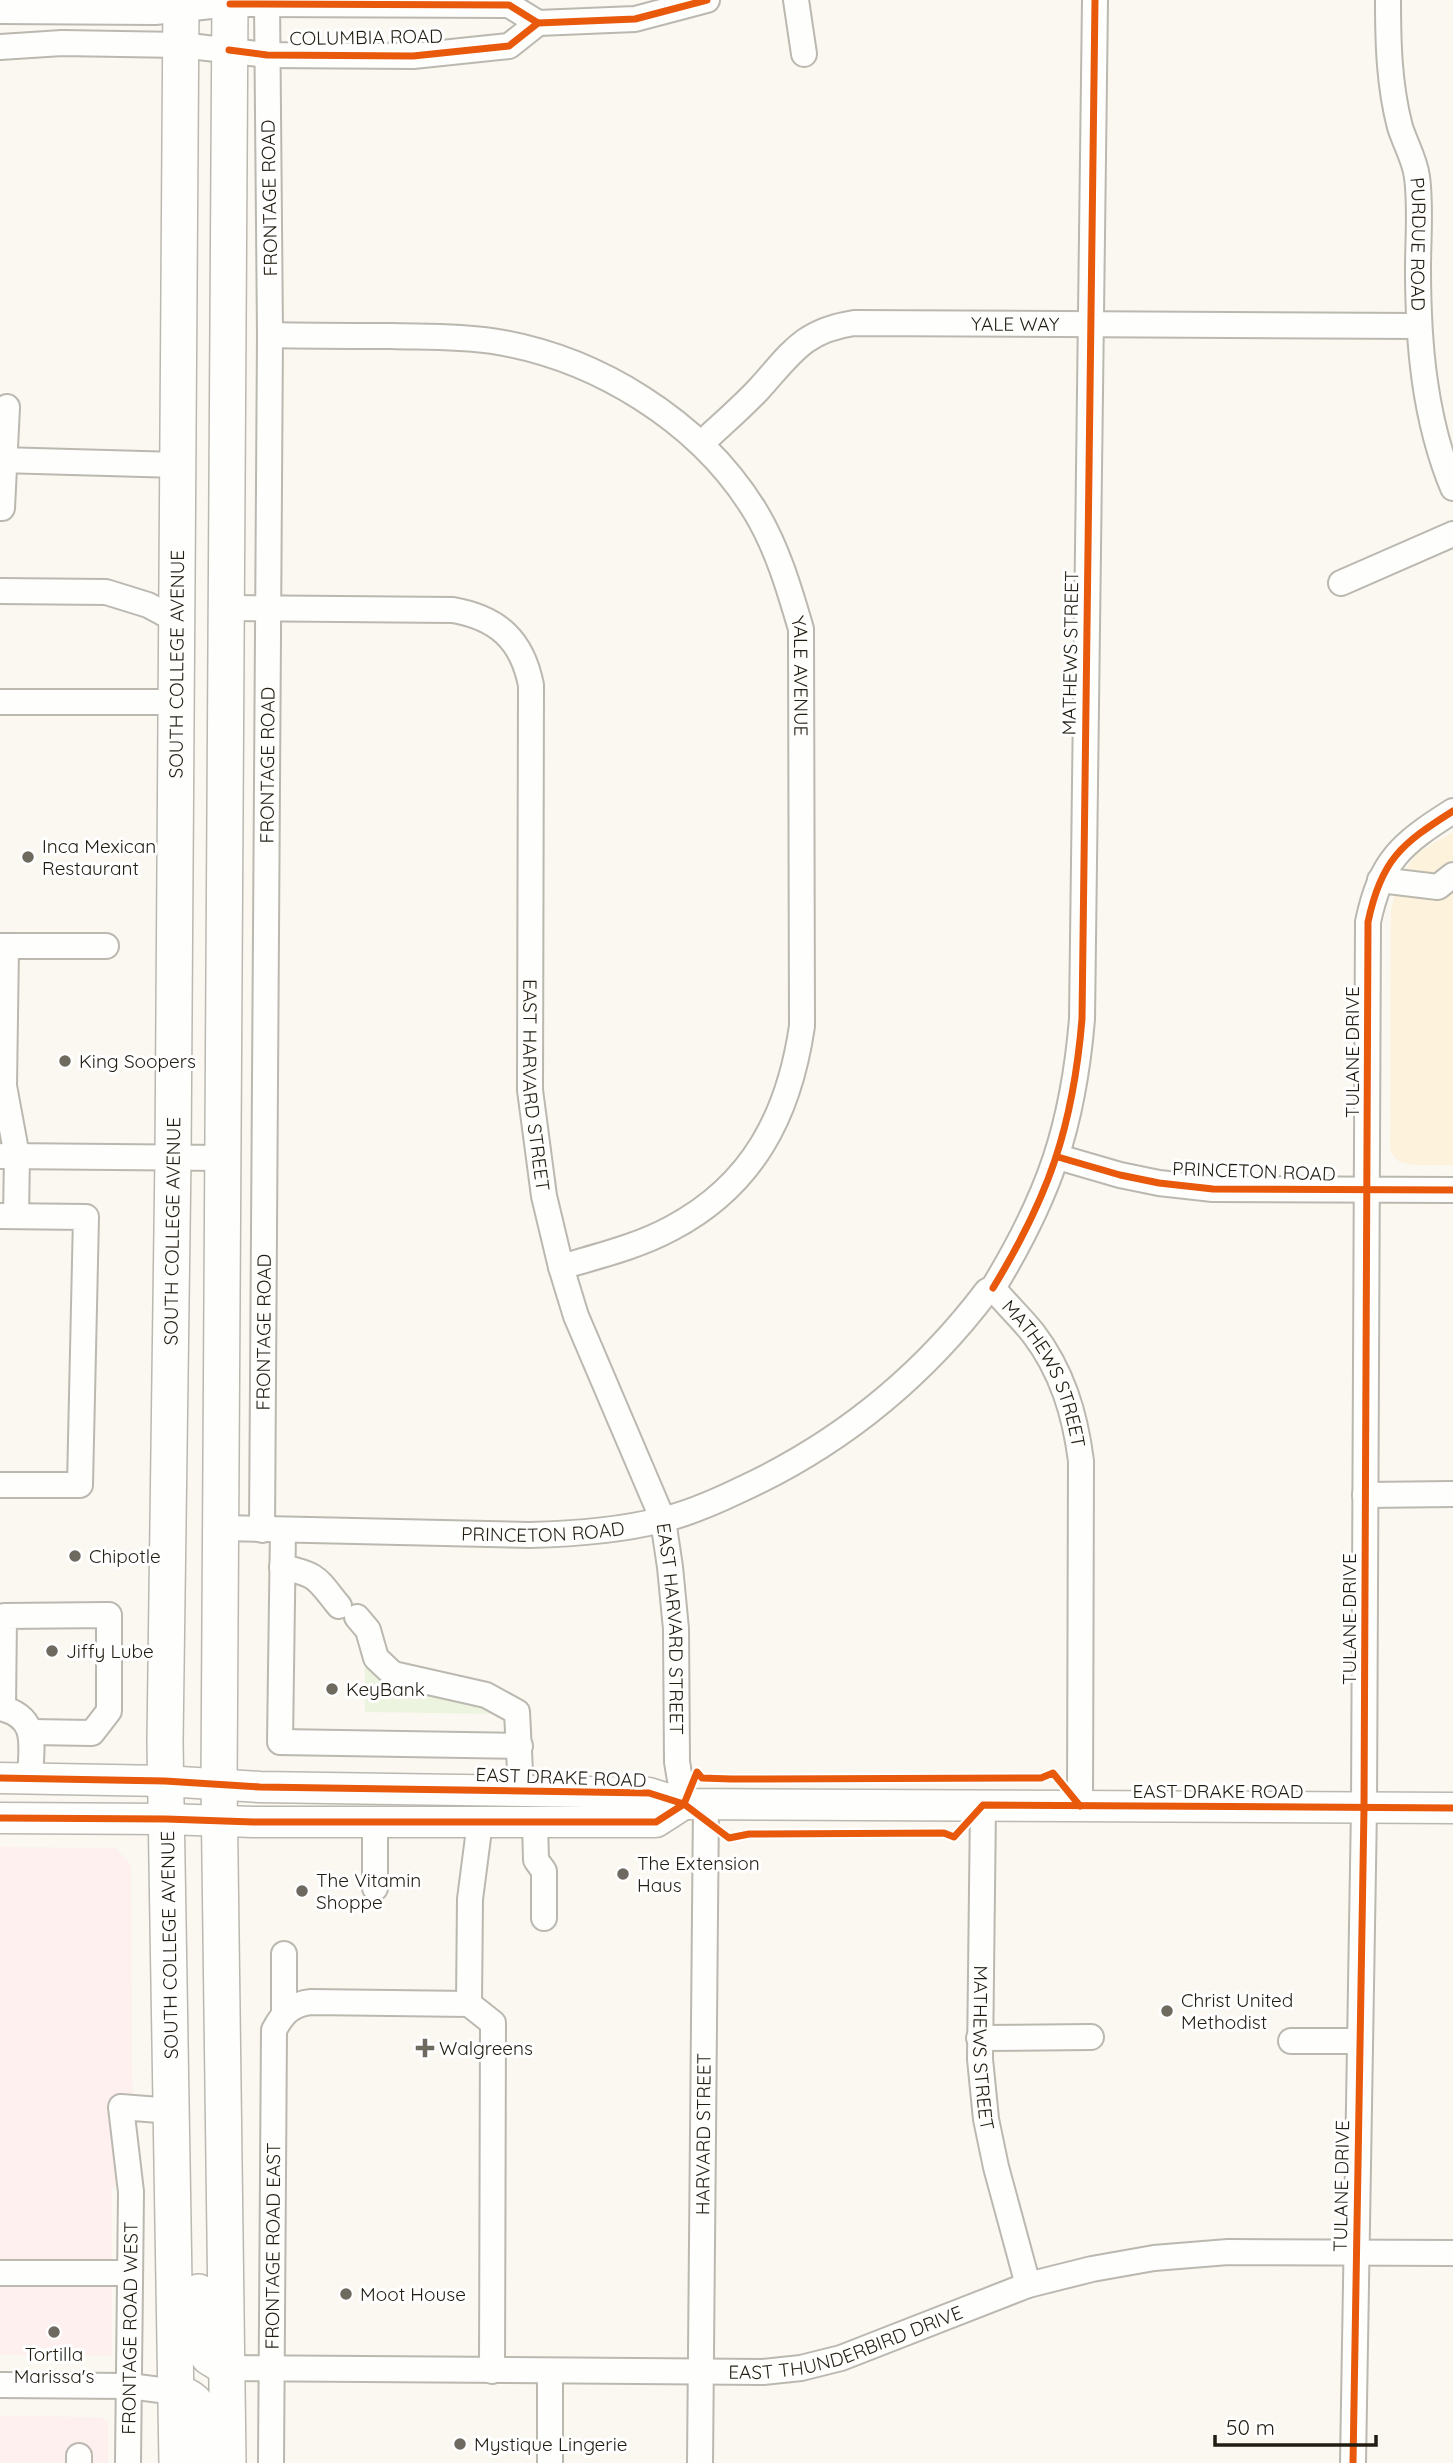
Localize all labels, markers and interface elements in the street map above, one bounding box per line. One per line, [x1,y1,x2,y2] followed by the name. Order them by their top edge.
[289,24,443,50] street label: COLUMBIA ROAD
[256,120,282,276] street label: FRONTAGE ROAD
[1405,176,1431,311] street label: PURDUE ROAD
[971,312,1060,336] street label: YALE WAY
[164,550,189,779] street label: SOUTH COLLEGE AVENUE
[1057,570,1083,736] street label: MATHEWS STREET
[786,613,813,736] street label: YALE AVENUE
[255,687,280,843] street label: FRONTAGE ROAD
[42,834,156,880] place label: Inca Mexican Restaurant
[20,849,36,865] marker: Inca Mexican Restaurant
[518,979,555,1192] street label: EAST HARVARD STREET
[1340,986,1364,1118] street label: TULANE DRIVE
[79,1049,196,1073] place label: King Soopers
[57,1053,73,1069] marker: King Soopers
[158,1117,185,1346] street label: SOUTH COLLEGE AVENUE
[1172,1156,1336,1186] street label: PRINCETON ROAD
[251,1254,276,1410] street label: FRONTAGE ROAD
[997,1295,1091,1449] street label: MATHEWS STREET
[461,1516,626,1547] street label: PRINCETON ROAD
[652,1521,689,1735] street label: EAST HARVARD STREET
[89,1544,161,1568] place label: Chipotle
[67,1548,83,1564] marker: Chipotle
[1337,1553,1361,1685] street label: TULANE DRIVE
[66,1639,154,1663] place label: Jiffy Lube
[44,1643,60,1659] marker: Jiffy Lube
[346,1677,425,1701] place label: KeyBank
[324,1681,340,1697] marker: KeyBank
[475,1762,647,1792] street label: EAST DRAKE ROAD
[1133,1779,1303,1803] street label: EAST DRAKE ROAD
[155,1831,183,2059] street label: SOUTH COLLEGE AVENUE
[637,1851,760,1897] place label: The Extension Haus
[615,1866,631,1882] marker: The Extension Haus
[316,1868,421,1914] place label: The Vitamin Shoppe
[294,1883,310,1899] marker: The Vitamin Shoppe
[968,1965,1000,2132] street label: MATHEWS STREET
[1181,1988,1293,2034] place label: Christ United Methodist
[1159,2003,1175,2019] marker: Christ United Methodist
[439,2036,533,2060] place label: Walgreens
[417,2040,433,2056] marker: Walgreens
[690,2053,716,2215] street label: HARVARD STREET
[1328,2120,1354,2252] street label: TULANE DRIVE
[260,2142,285,2350] street label: FRONTAGE ROAD EAST
[116,2221,143,2435] street label: FRONTAGE ROAD WEST
[360,2282,466,2306] place label: Moot House
[338,2286,354,2302] marker: Moot House
[728,2300,966,2384] street label: EAST THUNDERBIRD DRIVE
[46,2324,62,2340] marker: Tortilla Marissa's
[14,2342,94,2388] place label: Tortilla Marissa's
[1215,2404,1376,2448] scale bar
[1226,2414,1275,2440] text: 50 m
[474,2432,627,2456] place label: Mystique Lingerie
[452,2436,468,2452] marker: Mystique Lingerie

